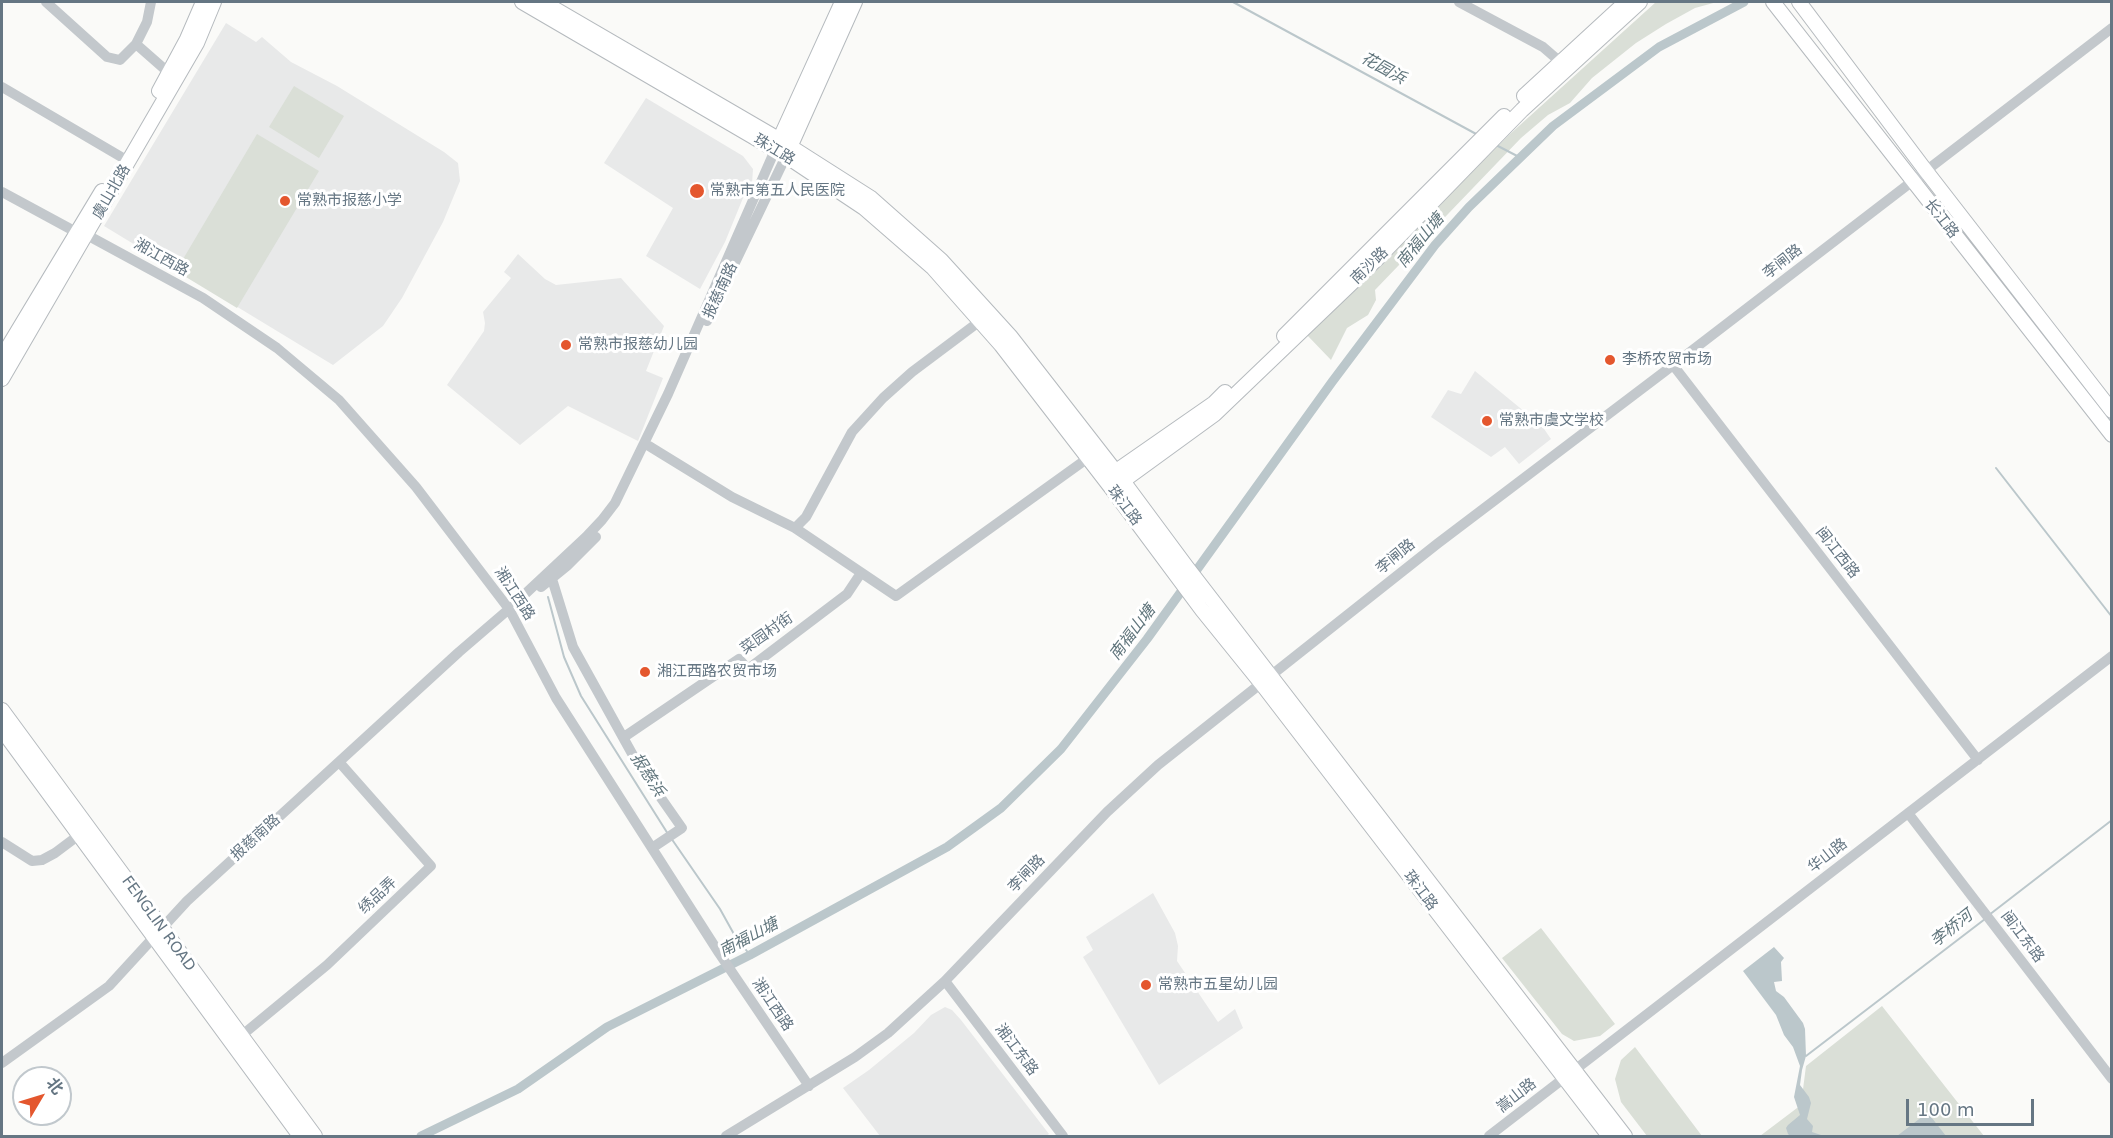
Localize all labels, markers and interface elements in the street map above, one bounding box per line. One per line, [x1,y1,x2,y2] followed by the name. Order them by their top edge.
[1357,49,1409,89] water label: 花园浜
[750,131,798,169] street label: 珠江路
[89,162,135,222] street label: 虞山北路
[688,182,706,200] marker: 常熟市第五人民医院
[710,182,845,200] place label: 常熟市第五人民医院
[297,192,402,210] place label: 常熟市报慈小学
[278,194,292,208] marker: 常熟市报慈小学
[1920,196,1962,242] street label: 长江路
[1393,210,1449,272] water label: 南福山塘
[130,236,192,280] street label: 湘江西路
[1760,241,1806,283] street label: 李闸路
[1348,244,1392,288] street label: 南沙路
[700,260,742,322] street label: 报慈南路
[578,336,698,354] place label: 常熟市报慈幼儿园
[559,338,573,352] marker: 常熟市报慈幼儿园
[1622,351,1712,369] place label: 李桥农贸市场
[1603,353,1617,367] marker: 李桥农贸市场
[1499,412,1604,430] place label: 常熟市虞文学校
[1480,414,1494,428] marker: 常熟市虞文学校
[1103,483,1145,529] street label: 珠江路
[1811,524,1863,582] street label: 闽江西路
[1373,536,1419,578] street label: 李闸路
[490,564,538,624] street label: 湘江西路
[1106,602,1160,664] water label: 南福山塘
[737,609,797,659] street label: 菜园村街
[657,663,777,681] place label: 湘江西路农贸市场
[638,665,652,679] marker: 湘江西路农贸市场
[626,750,668,800] water label: 报慈浜
[228,811,284,865] street label: 报慈南路
[1805,835,1851,877] street label: 华山路
[1005,852,1049,896] street label: 李闸路
[1399,868,1441,914] street label: 珠江路
[117,873,199,975] street label: FENGLIN ROAD
[355,874,401,918] street label: 绣品弄
[1927,907,1977,951] water label: 李桥河
[1997,908,2047,966] street label: 闽江东路
[716,915,782,961] water label: 南福山塘
[748,975,796,1035] street label: 湘江西路
[1158,976,1278,994] place label: 常熟市五星幼儿园
[1139,978,1153,992] marker: 常熟市五星幼儿园
[991,1021,1041,1079] street label: 湘江东路
[12,1066,72,1126] north arrow
[43,1074,67,1098] text: 北
[1494,1075,1540,1117] street label: 嵩山路
[1909,1087,2036,1125] scale bar
[1917,1099,1975,1120] text: 100 m

